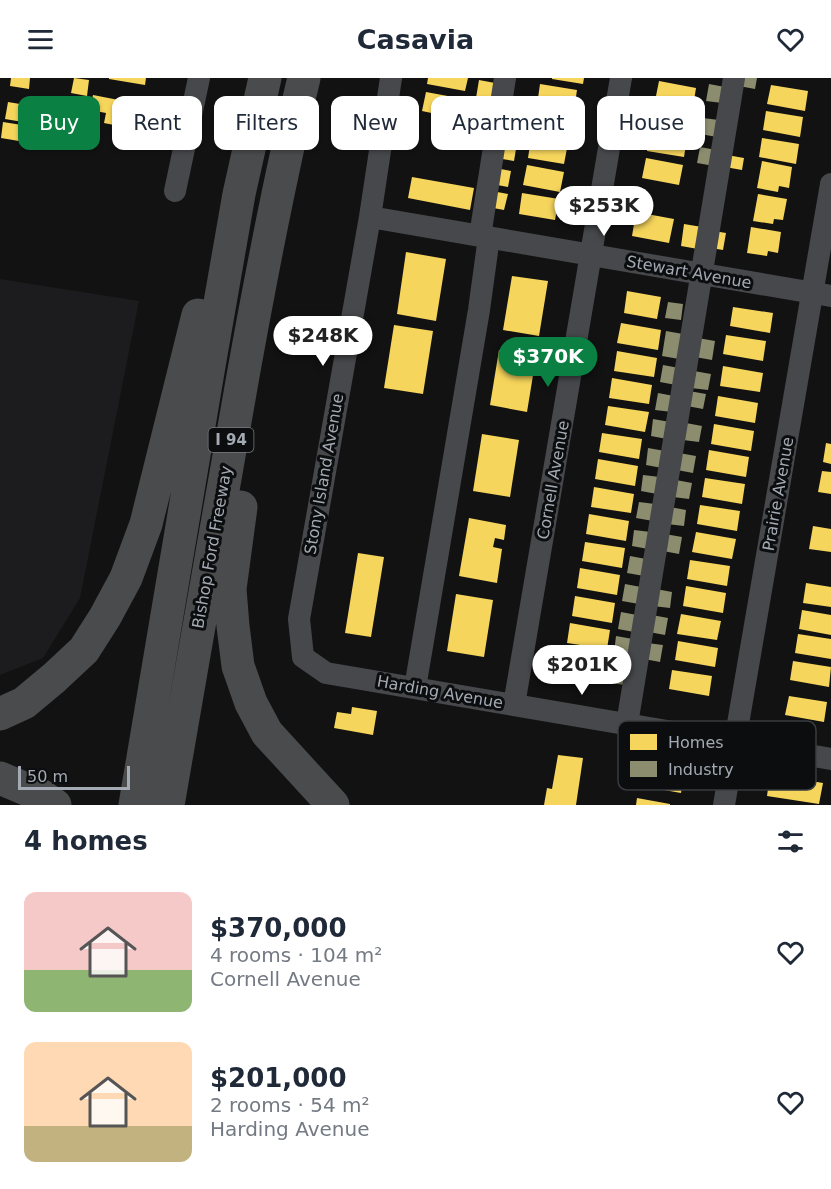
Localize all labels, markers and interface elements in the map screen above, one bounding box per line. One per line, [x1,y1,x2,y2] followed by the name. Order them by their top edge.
[24,23,57,56] icon: menu
[774,23,807,56] icon: heart
[357,24,474,55] text: Casavia
[18,96,100,150] chip: Buy
[112,96,202,150] chip: Rent
[214,96,319,150] chip: Filters
[331,96,419,150] chip: New
[431,96,585,150] chip: Apartment
[597,96,705,150] chip: House
[562,186,646,237] pin: $253K
[568,193,640,217] text: $253K
[625,252,753,292] street label: Stewart Avenue
[281,316,365,367] pin: $248K
[287,323,359,347] text: $248K
[506,337,590,388] pin: $370K
[512,344,584,368] text: $370K
[300,392,348,556] street label: Stony Island Avenue
[533,419,573,541] street label: Cornell Avenue
[208,428,254,452] road number: I 94
[759,435,797,553] street label: Prairie Avenue
[188,464,236,630] street label: Bishop Ford Freeway
[540,645,624,696] pin: $201K
[546,652,618,676] text: $201K
[376,672,504,712] street label: Harding Avenue
[618,721,816,790] legend
[668,733,724,752] text: Homes
[668,760,734,779] text: Industry
[18,763,130,790] scale bar
[27,767,68,786] text: 50 m
[774,825,807,858] icon: filters
[24,826,148,856] text: 4 homes
[210,913,347,943] text: $370,000
[72,916,144,988] icon: home
[774,936,807,969] icon: heart
[210,943,382,967] text: 4 rooms · 104 m²
[210,967,361,991] text: Cornell Avenue
[210,1063,347,1093] text: $201,000
[72,1066,144,1138] icon: home
[774,1086,807,1119] icon: heart
[210,1093,370,1117] text: 2 rooms · 54 m²
[210,1117,369,1141] text: Harding Avenue

